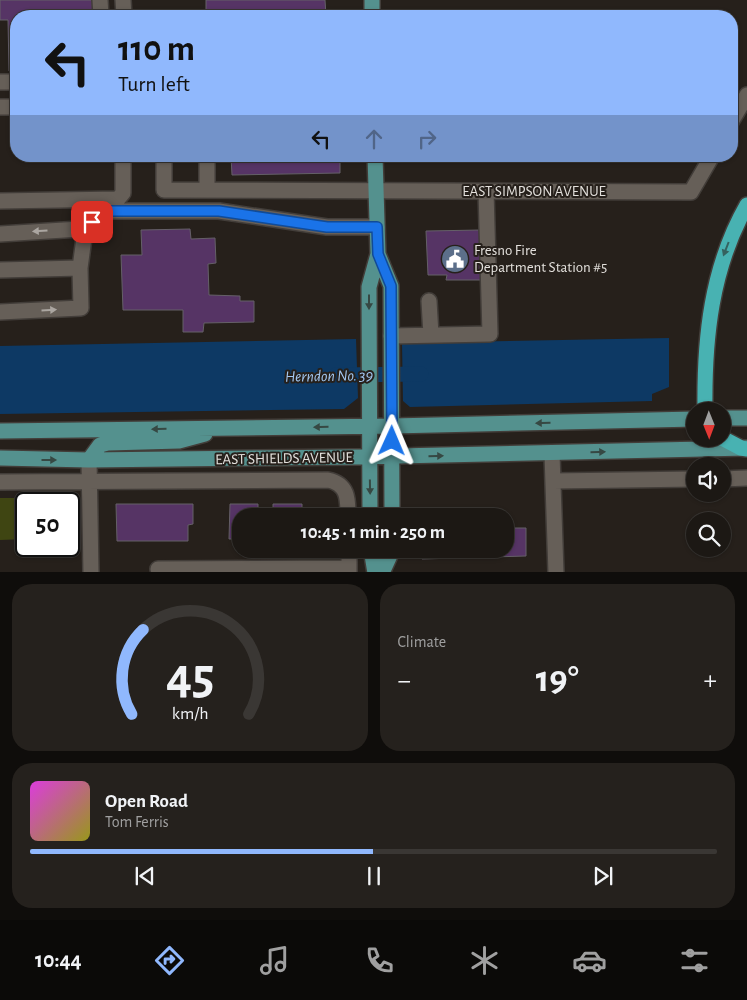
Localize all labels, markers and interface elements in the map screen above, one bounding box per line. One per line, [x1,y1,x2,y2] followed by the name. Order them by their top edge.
[35,30,100,95] icon: left
[118,32,195,67] text: 110 m
[118,73,190,95] text: Turn left
[307,125,335,153] icon: left
[360,125,388,153] icon: ahead
[413,125,441,153] icon: right
[462,184,606,199] street label: EAST SIMPSON AVENUE
[71,201,113,243] pin
[78,208,106,236] icon: arrive
[32,228,48,236] one-way arrow
[722,241,729,256] one-way arrow
[474,243,607,275] place label: Fresno Fire Department Station #5
[440,244,470,274] public building icon: Fresno Fire Department Station #5
[365,294,373,310] one-way arrow
[41,305,57,313] one-way arrow
[285,367,373,385] water label: Herndon No. 39
[686,402,731,448] north arrow
[686,402,731,557] map controls
[365,414,417,466] position arrow
[535,419,551,427] one-way arrow
[313,423,329,431] one-way arrow
[150,425,166,433] one-way arrow
[591,448,607,456] one-way arrow
[215,450,353,467] street label: EAST SHIELDS AVENUE
[428,451,444,459] one-way arrow
[41,456,57,464] one-way arrow
[686,457,731,502] button: sound
[366,479,374,495] one-way arrow
[15,492,80,557] speed limit sign: 50
[686,512,731,557] button: search
[301,523,445,542] text: 10:45 · 1 min · 250 m
[398,634,446,650] text: Climate
[165,651,214,703] text: 45
[536,661,579,699] text: 19°
[398,667,411,695] text: −
[704,667,717,695] text: +
[171,705,208,723] text: km/h
[105,792,188,811] text: Open Road
[105,814,169,830] text: Tom Ferris
[131,862,159,890] icon: previous
[360,862,388,890] icon: pause
[589,862,617,890] icon: next
[152,943,187,978] icon: directions
[257,943,292,978] icon: music
[362,943,397,978] icon: phone
[467,943,502,978] icon: climate
[572,943,607,978] icon: car
[677,943,712,978] icon: filters
[35,949,82,971] text: 10:44

